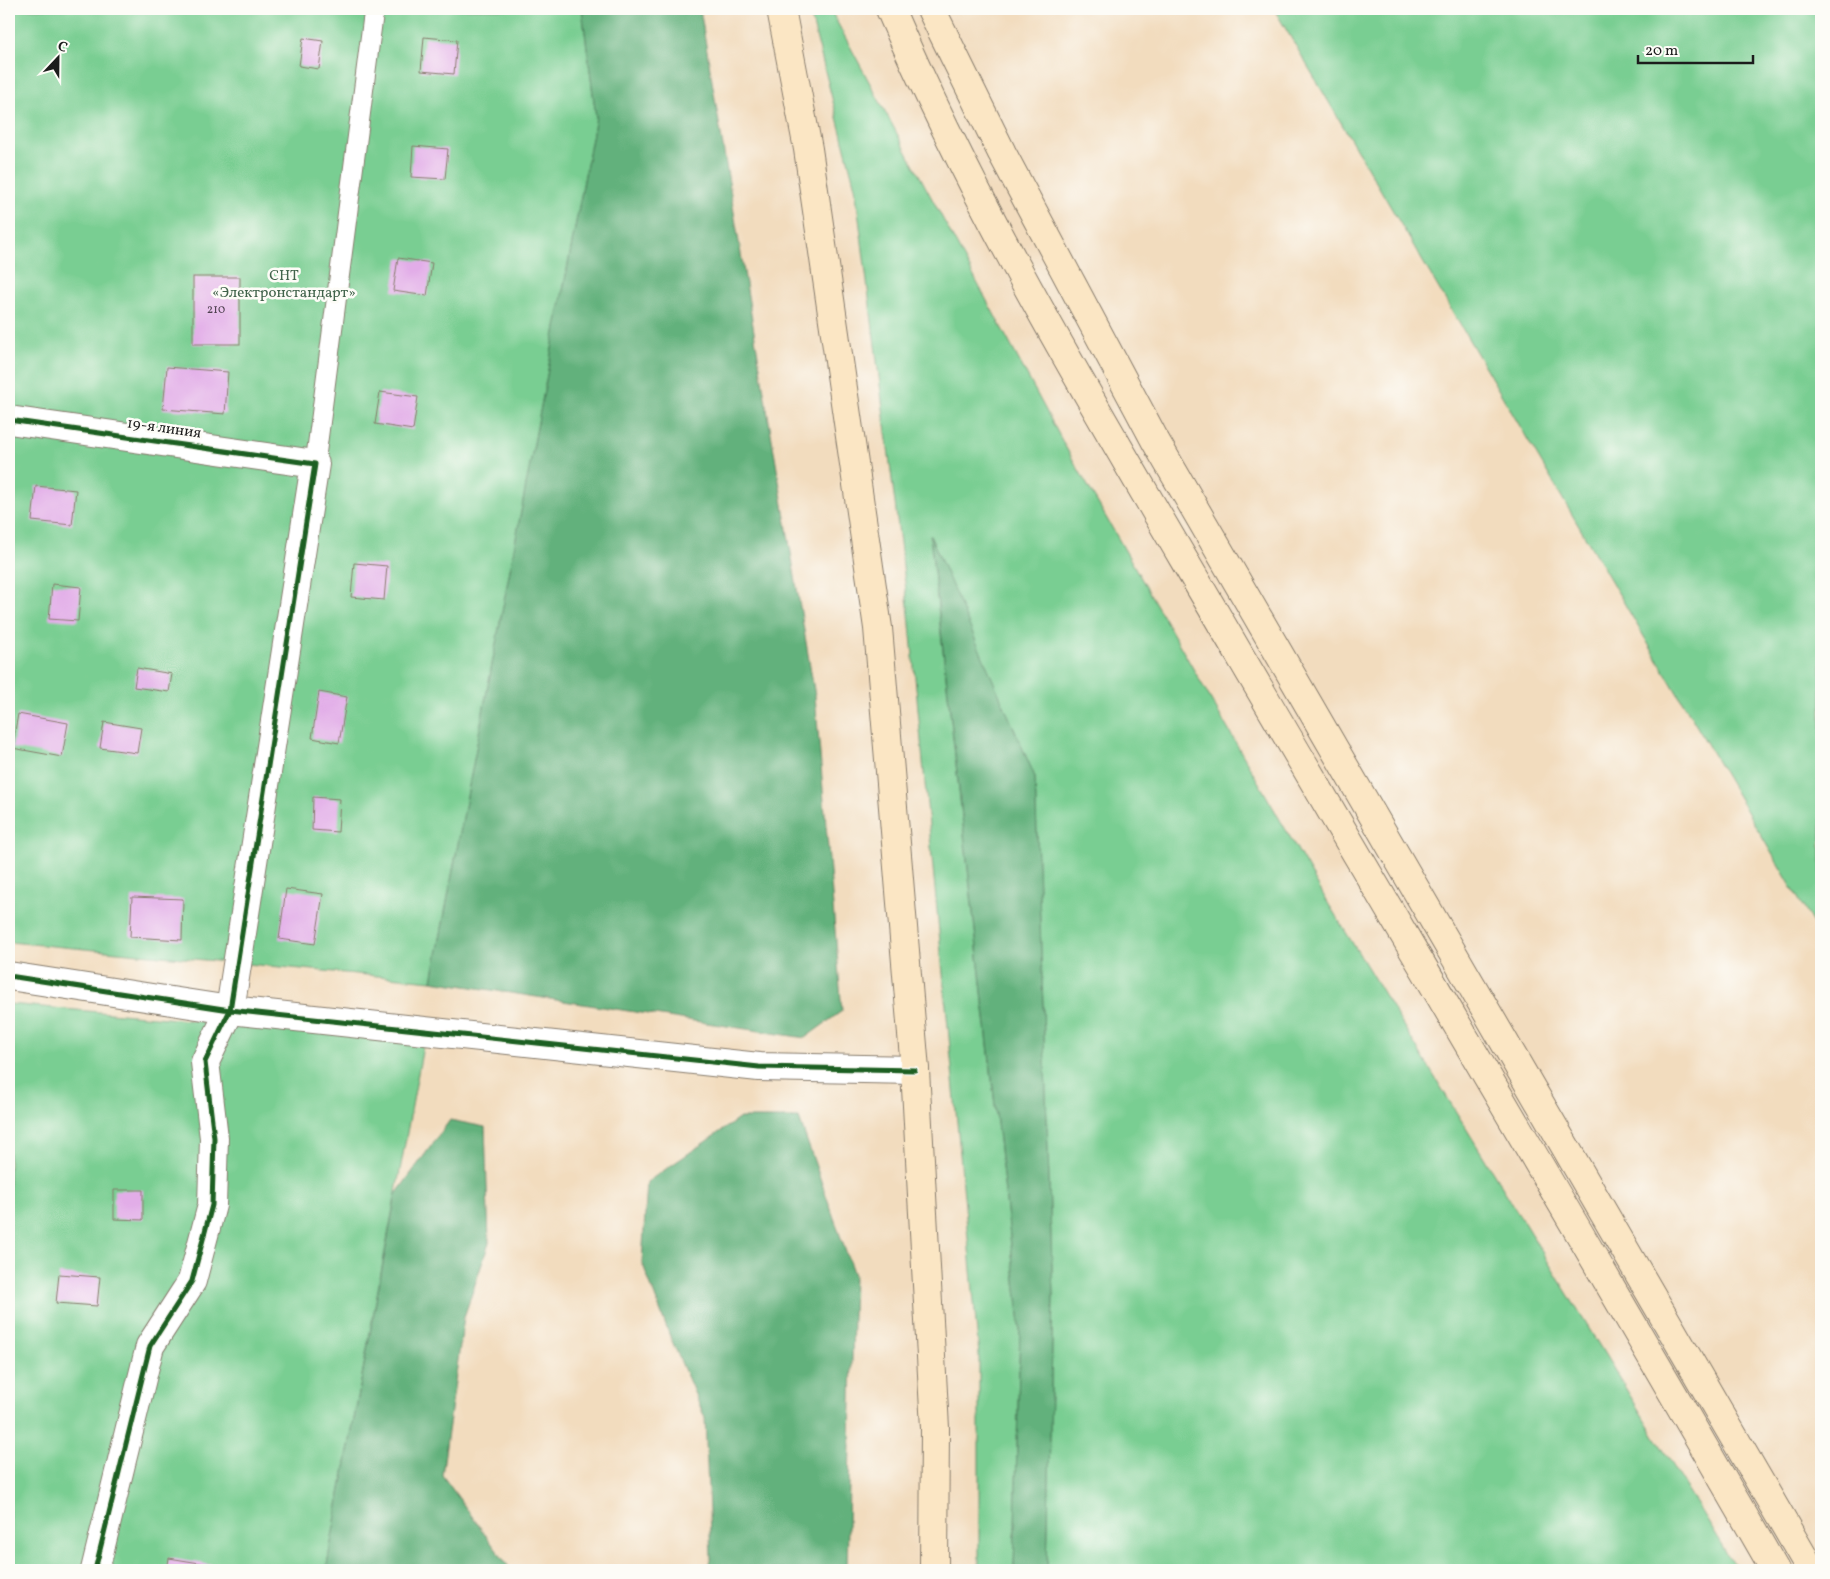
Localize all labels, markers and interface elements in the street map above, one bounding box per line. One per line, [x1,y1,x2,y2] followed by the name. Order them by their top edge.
[32,32,82,82] north arrow
[1638,32,1752,64] scale bar
[55,37,70,58] text: С
[1645,41,1678,62] text: 20 m
[212,266,356,304] park label: СНТ «Электронстандарт»
[207,302,225,318] house number: 210
[126,413,203,445] street label: 19-я линия

